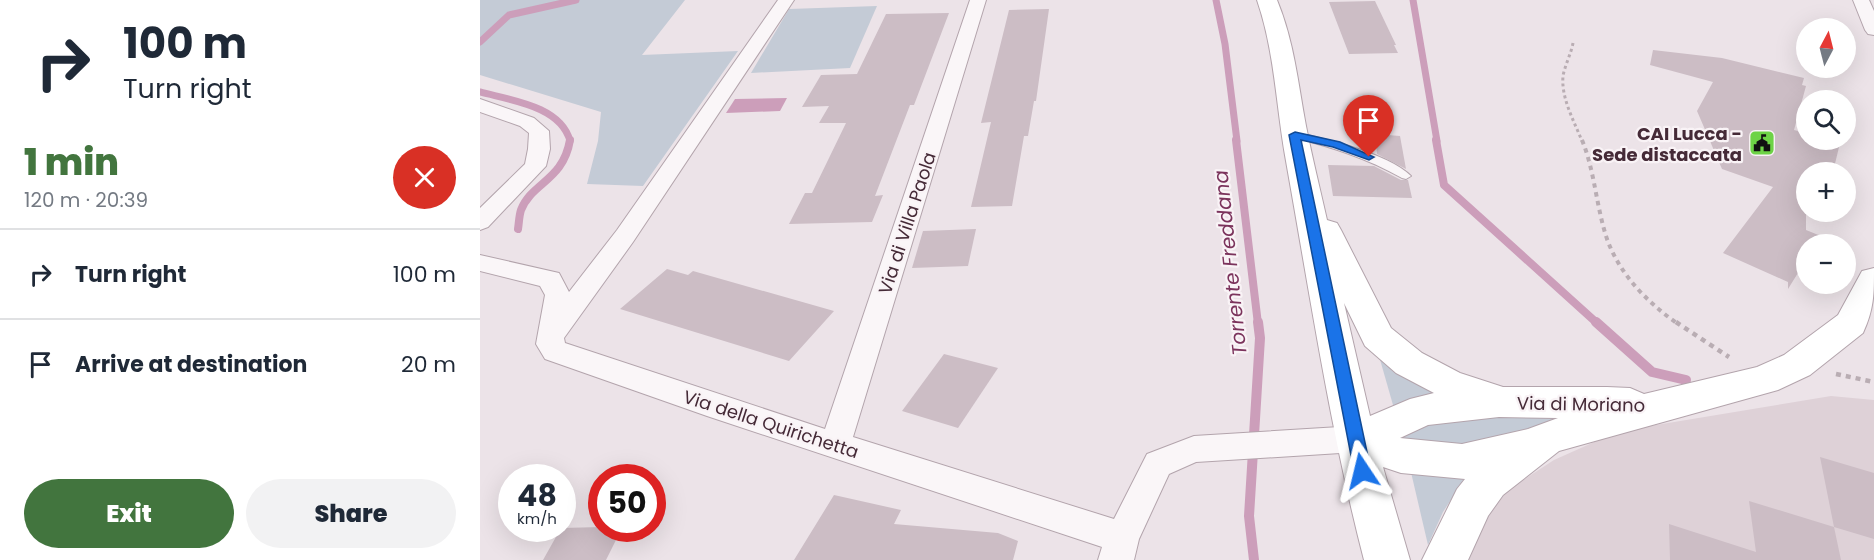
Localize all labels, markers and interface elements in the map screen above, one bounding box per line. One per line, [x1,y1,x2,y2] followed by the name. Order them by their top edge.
[123,14,247,73] text: 100 m
[1796,18,1856,78] north arrow
[1796,18,1856,294] map controls
[24,24,102,102] icon: right
[123,70,252,107] text: Turn right
[1796,90,1856,150] button: search
[1343,95,1394,157] pin
[1352,104,1385,137] icon: arrive
[1592,121,1742,167] place label: CAI Lucca - Sede distaccata
[1747,128,1777,158] public building icon: CAI Lucca - Sede distaccata
[24,137,119,188] text: 1 min
[393,146,456,209] button: close
[872,149,942,297] street label: Via di Villa Paola
[1796,162,1856,222] button: +
[1206,169,1254,357] water label: Torrente Freddana
[24,186,148,214] text: 120 m · 20:39
[1796,234,1856,294] button: −
[24,258,57,291] icon: right
[75,259,186,290] text: Turn right
[393,259,456,290] text: 100 m
[24,348,57,381] icon: arrive
[75,349,307,380] text: Arrive at destination
[401,349,456,380] text: 20 m
[680,384,862,464] street label: Via della Quirichetta
[1517,390,1645,418] street label: Via di Moriano
[1330,439,1394,503] position arrow
[588,464,666,542] speed limit sign: 50
[517,474,557,517] text: 48
[24,479,234,548] button: Exit
[246,479,456,548] button: Share
[517,508,557,529] text: km/h

